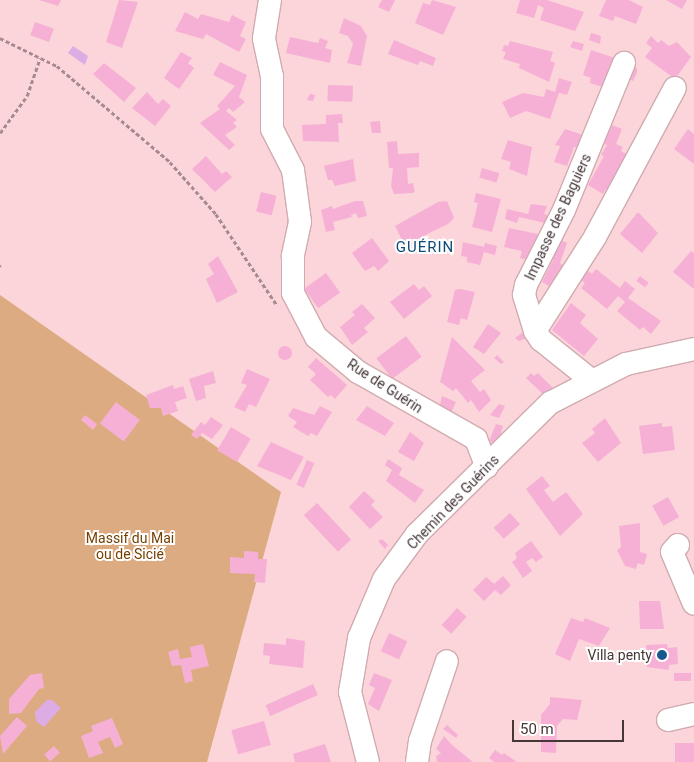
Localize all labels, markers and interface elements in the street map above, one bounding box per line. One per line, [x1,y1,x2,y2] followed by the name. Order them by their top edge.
[521,151,595,283] street label: Impasse des Baguiers
[395,239,455,257] district label: GUÉRIN
[344,355,426,417] street label: Rue de Guérin
[404,451,502,553] street label: Chemin des Guérins
[86,530,174,562] park label: Massif du Mai ou de Sicié
[588,647,652,663] place label: Villa penty
[656,649,668,661] marker: Villa penty
[514,710,626,742] scale bar
[520,720,554,738] text: 50 m

